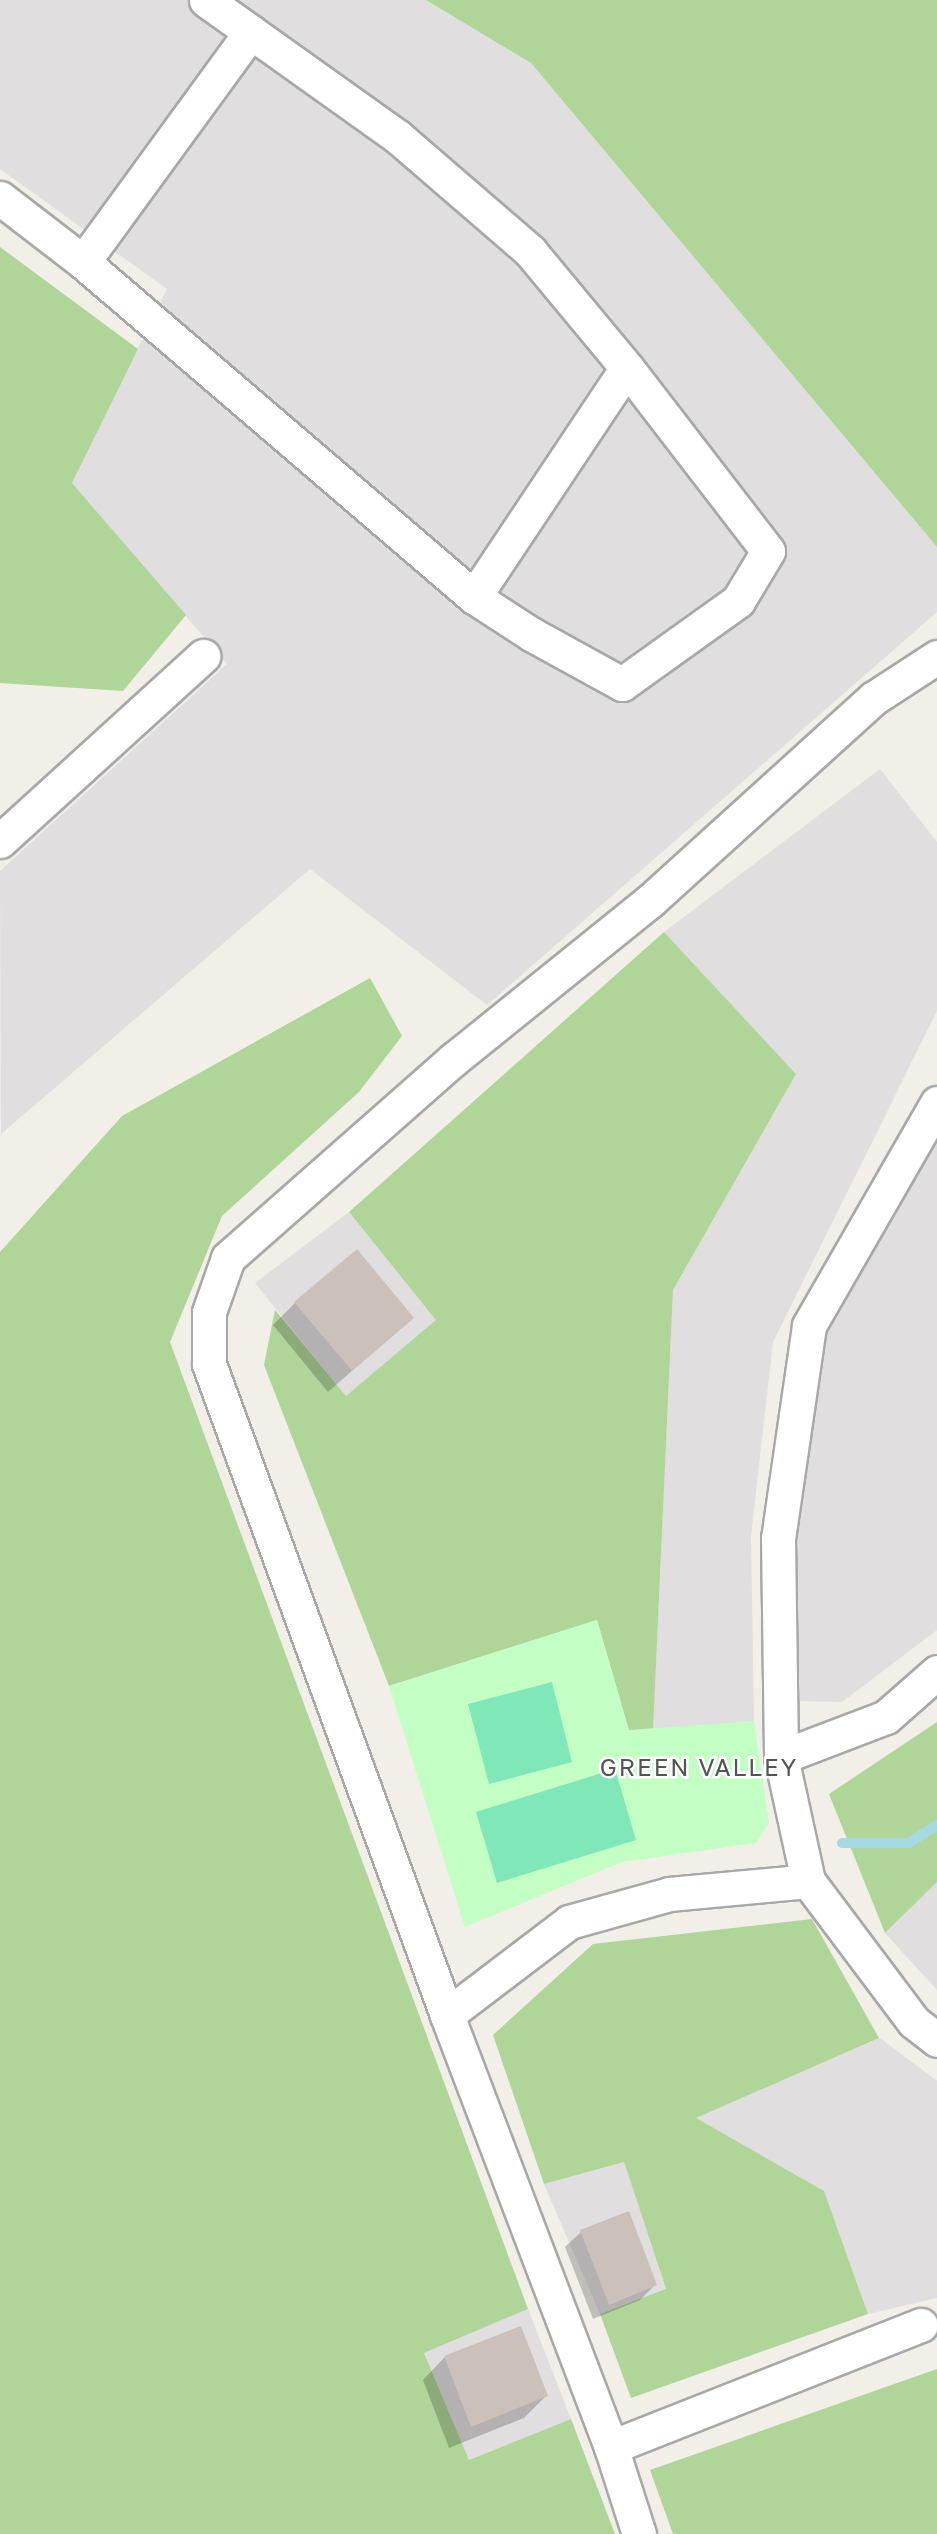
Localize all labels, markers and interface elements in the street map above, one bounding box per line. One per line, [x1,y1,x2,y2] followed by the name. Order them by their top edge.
[601,1753,797,1781] district label: GREEN VALLEY

